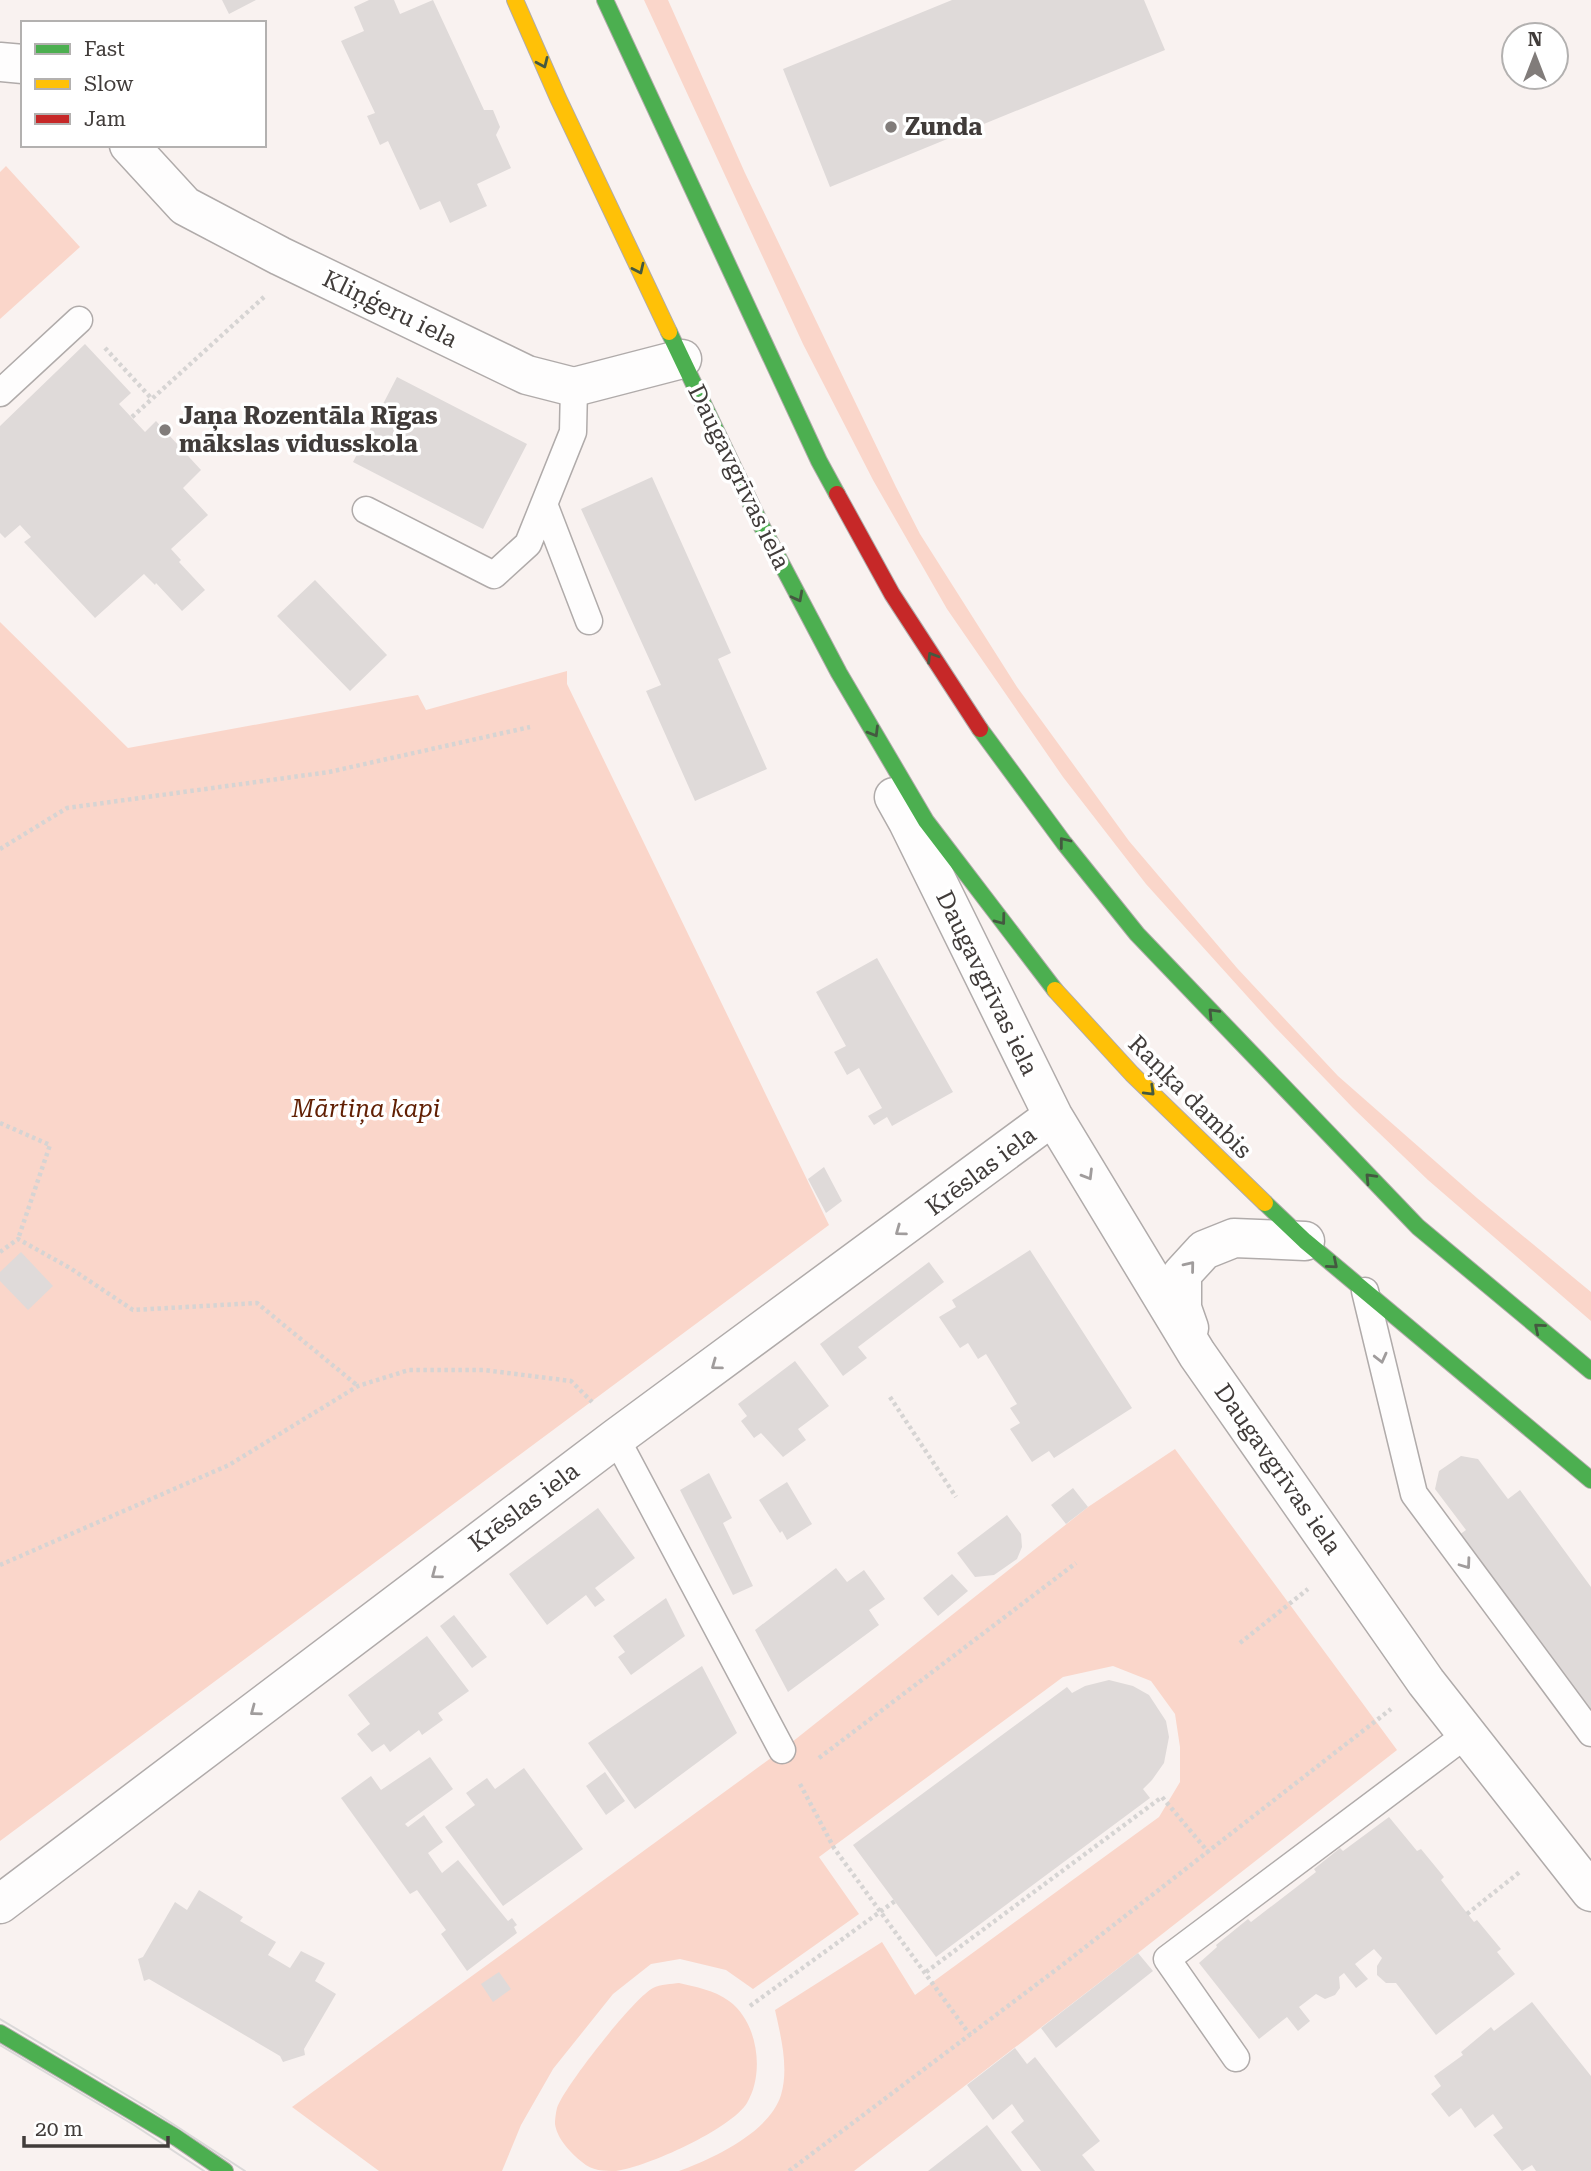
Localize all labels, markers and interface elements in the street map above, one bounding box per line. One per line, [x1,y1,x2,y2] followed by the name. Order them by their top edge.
[21,21,266,147] legend
[1500,21,1570,91] north arrow
[1528,28,1543,51] text: N
[84,37,125,61] text: Fast
[535,55,549,68] one-way arrow
[84,72,134,96] text: Slow
[84,107,126,131] text: Jam
[905,113,982,141] place label: Zunda
[883,119,899,135] marker: Zunda
[631,262,645,274] one-way arrow
[317,264,462,355] street label: Kliņģeru iela
[682,380,796,574] street label: Daugavgrīvas iela
[179,402,438,458] place label: Jaņa Rozentāla Rīgas mākslas vidusskola
[157,422,173,438] marker: Jaņa Rozentāla Rīgas mākslas vidusskola
[790,589,804,602] one-way arrow
[927,652,940,665] one-way arrow
[865,724,878,737] one-way arrow
[1059,837,1072,850] one-way arrow
[930,886,1044,1080] street label: Daugavgrīvas iela
[993,912,1006,924] one-way arrow
[1209,1009,1222,1022] one-way arrow
[1121,1030,1257,1166] street label: Raņķa dambis
[1142,1083,1155,1096] one-way arrow
[291,1095,440,1125] park label: Mārtiņa kapi
[920,1121,1042,1221] street label: Krēslas iela
[1080,1167,1093,1180] one-way arrow
[1366,1173,1379,1186] one-way arrow
[895,1222,908,1235] one-way arrow
[1325,1256,1338,1268] one-way arrow
[1182,1262,1194,1275] one-way arrow
[1534,1324,1547,1336] one-way arrow
[1373,1352,1388,1364] one-way arrow
[712,1357,724,1369] one-way arrow
[1209,1378,1347,1560] street label: Daugavgrīvas iela
[463,1457,585,1557] street label: Krēslas iela
[1458,1556,1470,1569] one-way arrow
[431,1566,444,1578] one-way arrow
[250,1703,262,1716] one-way arrow
[24,2104,168,2148] scale bar
[35,2117,83,2141] text: 20 m

